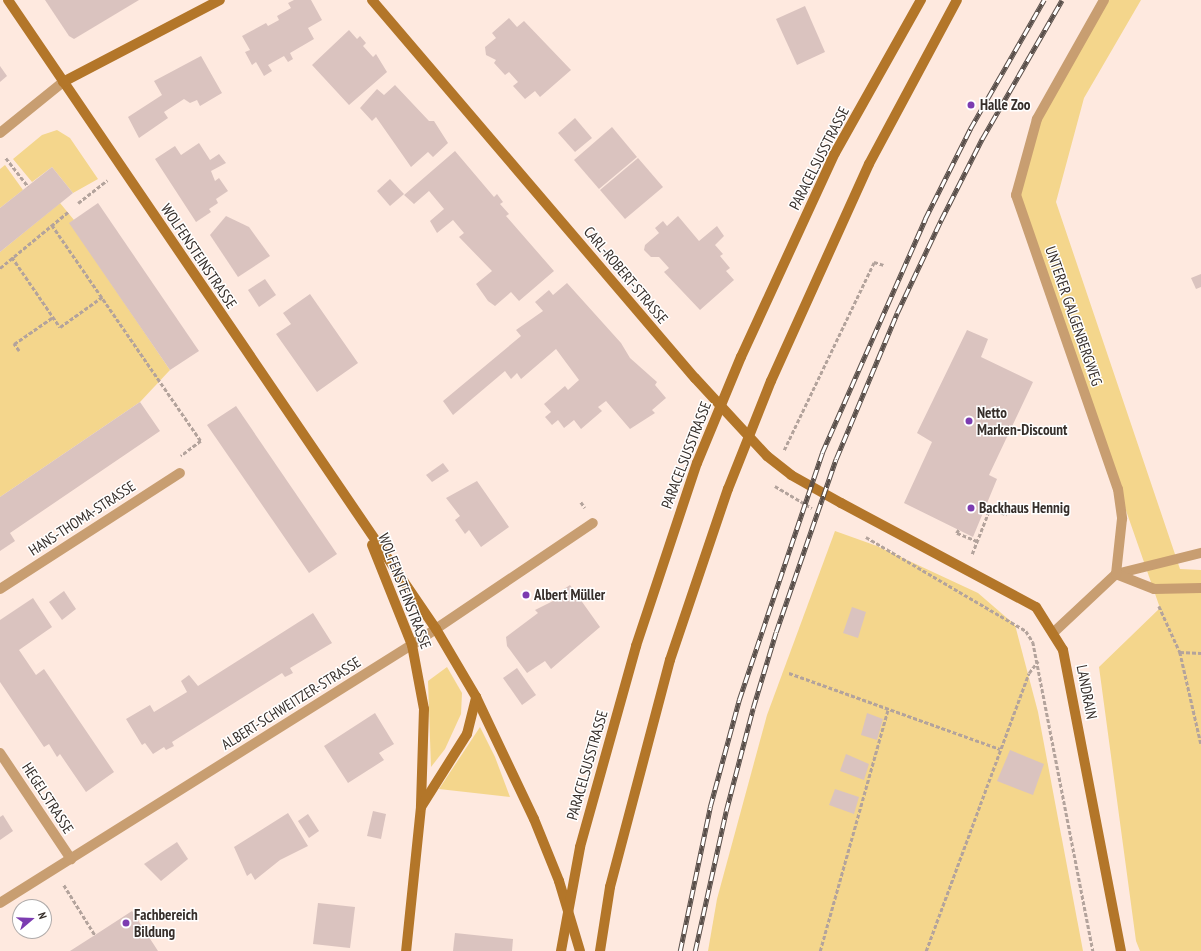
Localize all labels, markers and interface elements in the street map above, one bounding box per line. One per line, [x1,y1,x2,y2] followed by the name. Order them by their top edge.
[980,96,1031,114] place label: Halle Zoo
[965,99,977,111] marker: Halle Zoo
[785,103,853,213] street label: PARACELSUSSTRASSE
[157,200,241,312] street label: WOLFENSTEINSTRASSE
[580,223,672,327] street label: CARL-ROBERT-STRASSE
[1042,244,1106,388] street label: UNTERER GALGENBERGWEG
[657,399,715,511] street label: PARACELSUSSTRASSE
[977,403,1067,438] place label: Netto Marken-Discount
[964,416,974,426] marker: Netto Marken-Discount
[25,477,139,559] street label: HANS-THOMA-STRASSE
[979,499,1070,517] place label: Backhaus Hennig
[966,503,976,513] marker: Backhaus Hennig
[375,531,435,651] street label: WOLFENSTEINSTRASSE
[534,586,605,604] place label: Albert Müller
[521,590,531,600] marker: Albert Müller
[218,653,364,753] street label: ALBERT-SCHWEITZER-STRASSE
[1073,663,1101,721] street label: LANDRAIN
[563,708,611,822] street label: PARACELSUSSTRASSE
[18,759,78,837] street label: HEGELSTRASSE
[12,899,52,939] north arrow
[134,905,198,940] place label: Fachbereich Bildung
[35,910,50,921] text: N
[121,918,131,928] marker: Fachbereich Bildung

